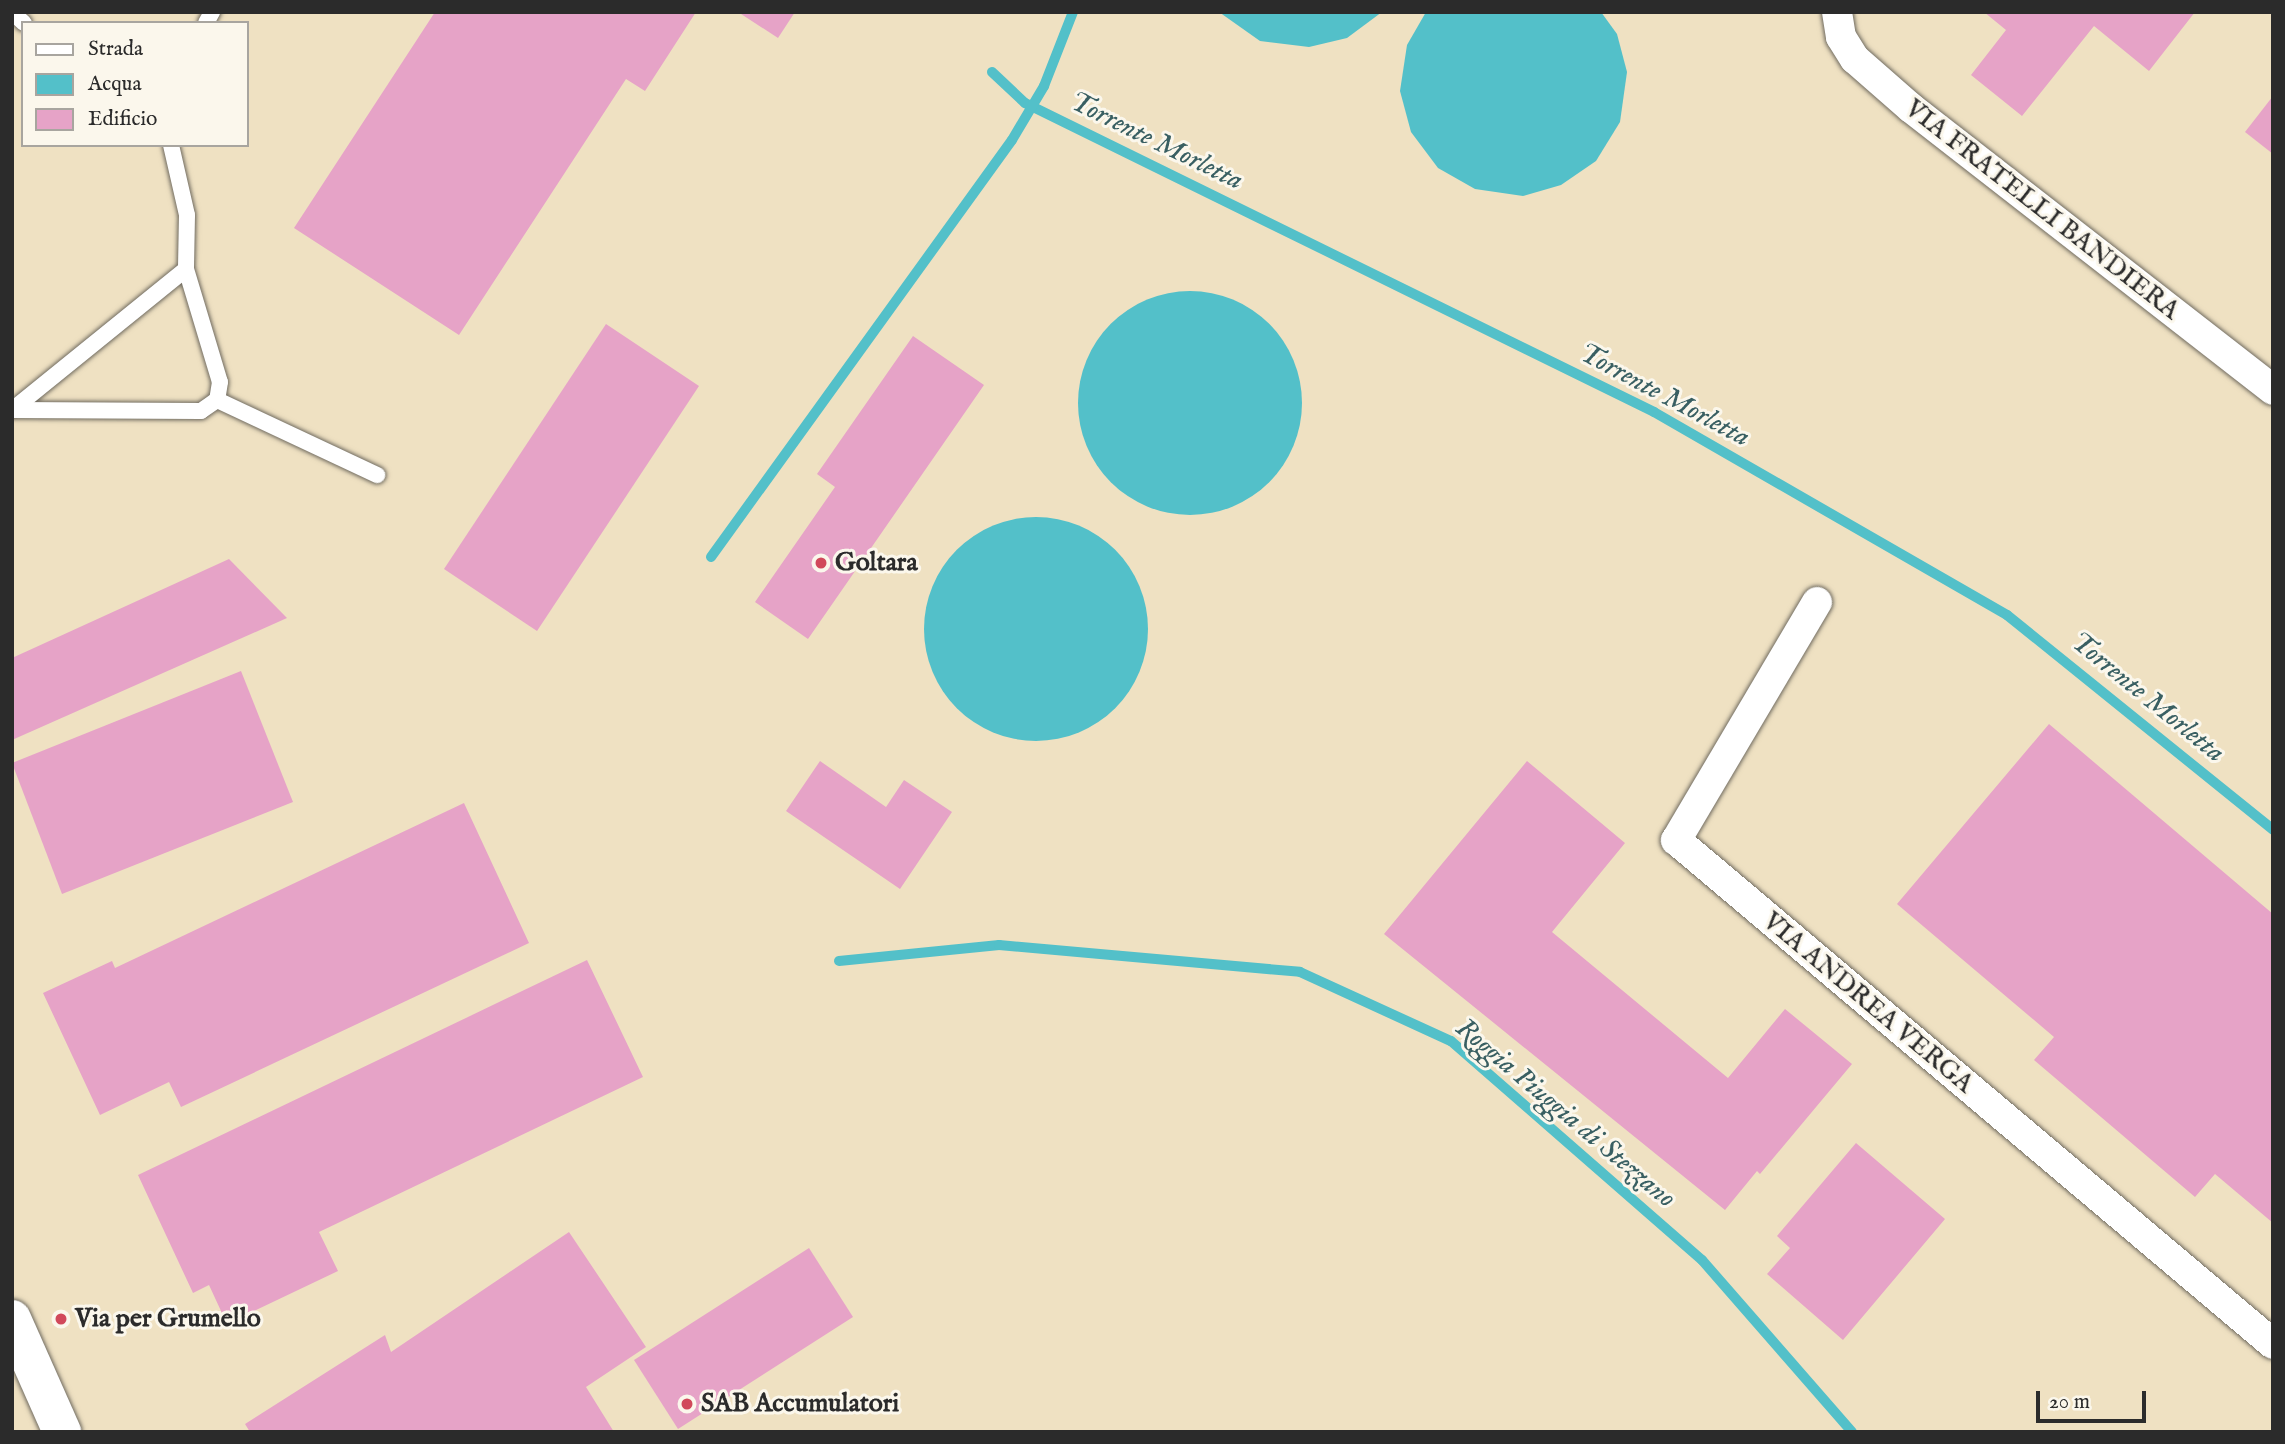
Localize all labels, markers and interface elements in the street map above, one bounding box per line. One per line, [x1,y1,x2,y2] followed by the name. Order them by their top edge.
[21,21,248,147] legend
[88,36,143,63] text: Strada
[88,71,142,98] text: Acqua
[1064,86,1248,198] water label: Torrente Morletta
[1899,93,2185,327] street label: VIA FRATELLI BANDIERA
[88,106,157,133] text: Edificio
[1573,337,1755,455] water label: Torrente Morletta
[835,547,918,579] place label: Goltara
[813,555,829,571] marker: Goltara
[2063,626,2231,770] water label: Torrente Morletta
[1756,906,1980,1100] street label: VIA ANDREA VERGA
[1448,1012,1682,1216] water label: Roggia Piuggia di Stezzano
[75,1303,261,1335] place label: Via per Grumello
[53,1311,69,1327] marker: Via per Grumello
[2040,1378,2150,1422] scale bar
[701,1388,899,1420] place label: SAB Accumulatori
[2049,1389,2090,1416] text: 20 m
[679,1396,695,1412] marker: SAB Accumulatori

